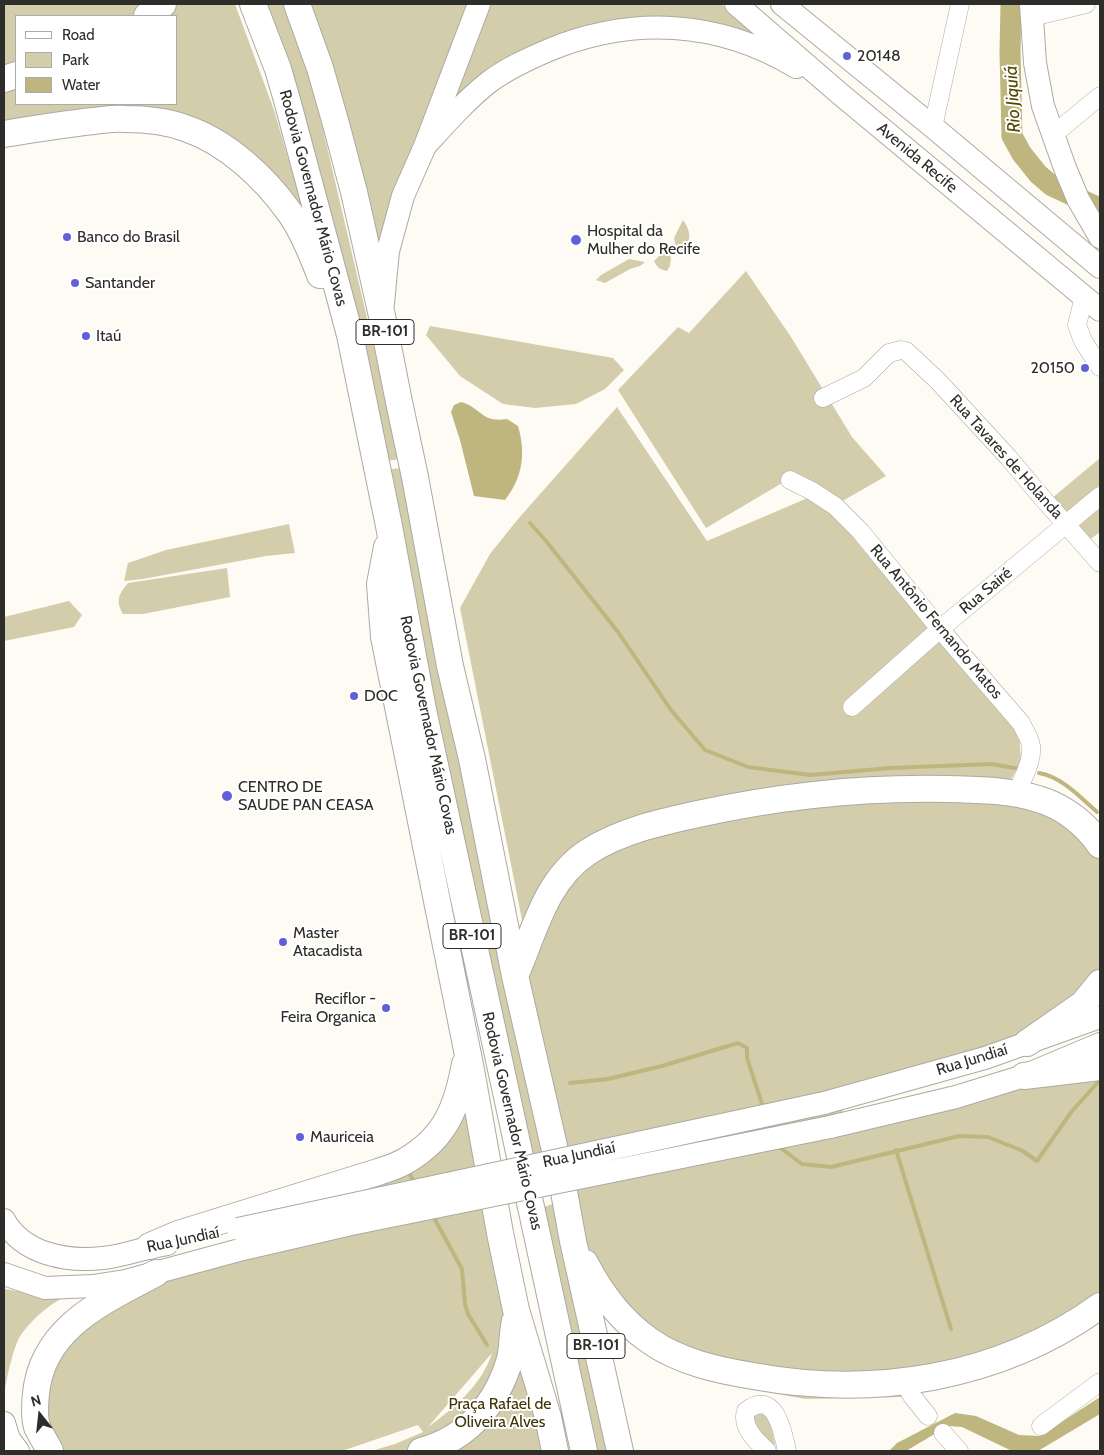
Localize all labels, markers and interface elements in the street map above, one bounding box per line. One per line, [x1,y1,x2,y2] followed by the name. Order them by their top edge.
[15,15,178,105] legend
[62,26,95,44] text: Road
[857,46,901,66] place label: 20148
[841,50,853,62] marker: 20148
[62,51,89,69] text: Park
[1000,65,1026,133] water label: Rio Jiquiá
[62,76,100,94] text: Water
[275,88,351,308] street label: Rodovia Governador Mário Covas
[873,119,961,197] street label: Avenida Recife
[587,221,700,259] place label: Hospital da Mulher do Recife
[77,227,180,247] place label: Banco do Brasil
[61,231,73,243] marker: Banco do Brasil
[569,233,583,247] marker: Hospital da Mulher do Recife
[85,273,155,293] place label: Santander
[69,277,81,289] marker: Santander
[356,320,414,344] road number: BR-101
[96,326,121,346] place label: Itaú
[80,330,92,342] marker: Itaú
[1030,358,1075,378] place label: 20150
[1079,362,1091,374] marker: 20150
[945,391,1067,523] street label: Rua Tavares de Holanda
[866,541,1006,703] street label: Rua Antônio Fernando Matos
[956,564,1016,618] street label: Rua Sairé
[395,614,461,836] street label: Rodovia Governador Mário Covas
[364,686,398,706] place label: DOC
[348,690,360,702] marker: DOC
[238,777,374,815] place label: CENTRO DE SAUDE PAN CEASA
[220,789,234,803] marker: CENTRO DE SAUDE PAN CEASA
[293,923,362,961] place label: Master Atacadista
[443,924,501,948] road number: BR-101
[277,936,289,948] marker: Master Atacadista
[280,989,376,1027] place label: Reciflor - Feira Organica
[380,1002,392,1014] marker: Reciflor - Feira Organica
[478,1010,546,1232] street label: Rodovia Governador Mário Covas
[934,1040,1010,1080] street label: Rua Jundiaí
[310,1127,374,1147] place label: Mauriceia
[294,1131,306,1143] marker: Mauriceia
[541,1138,617,1172] street label: Rua Jundiaí
[145,1223,221,1257] street label: Rua Jundiaí
[567,1334,625,1358] road number: BR-101
[15,1390,65,1440] north arrow
[29,1391,43,1411] text: N
[449,1394,551,1432] park label: Praça Rafael de Oliveira Alves

